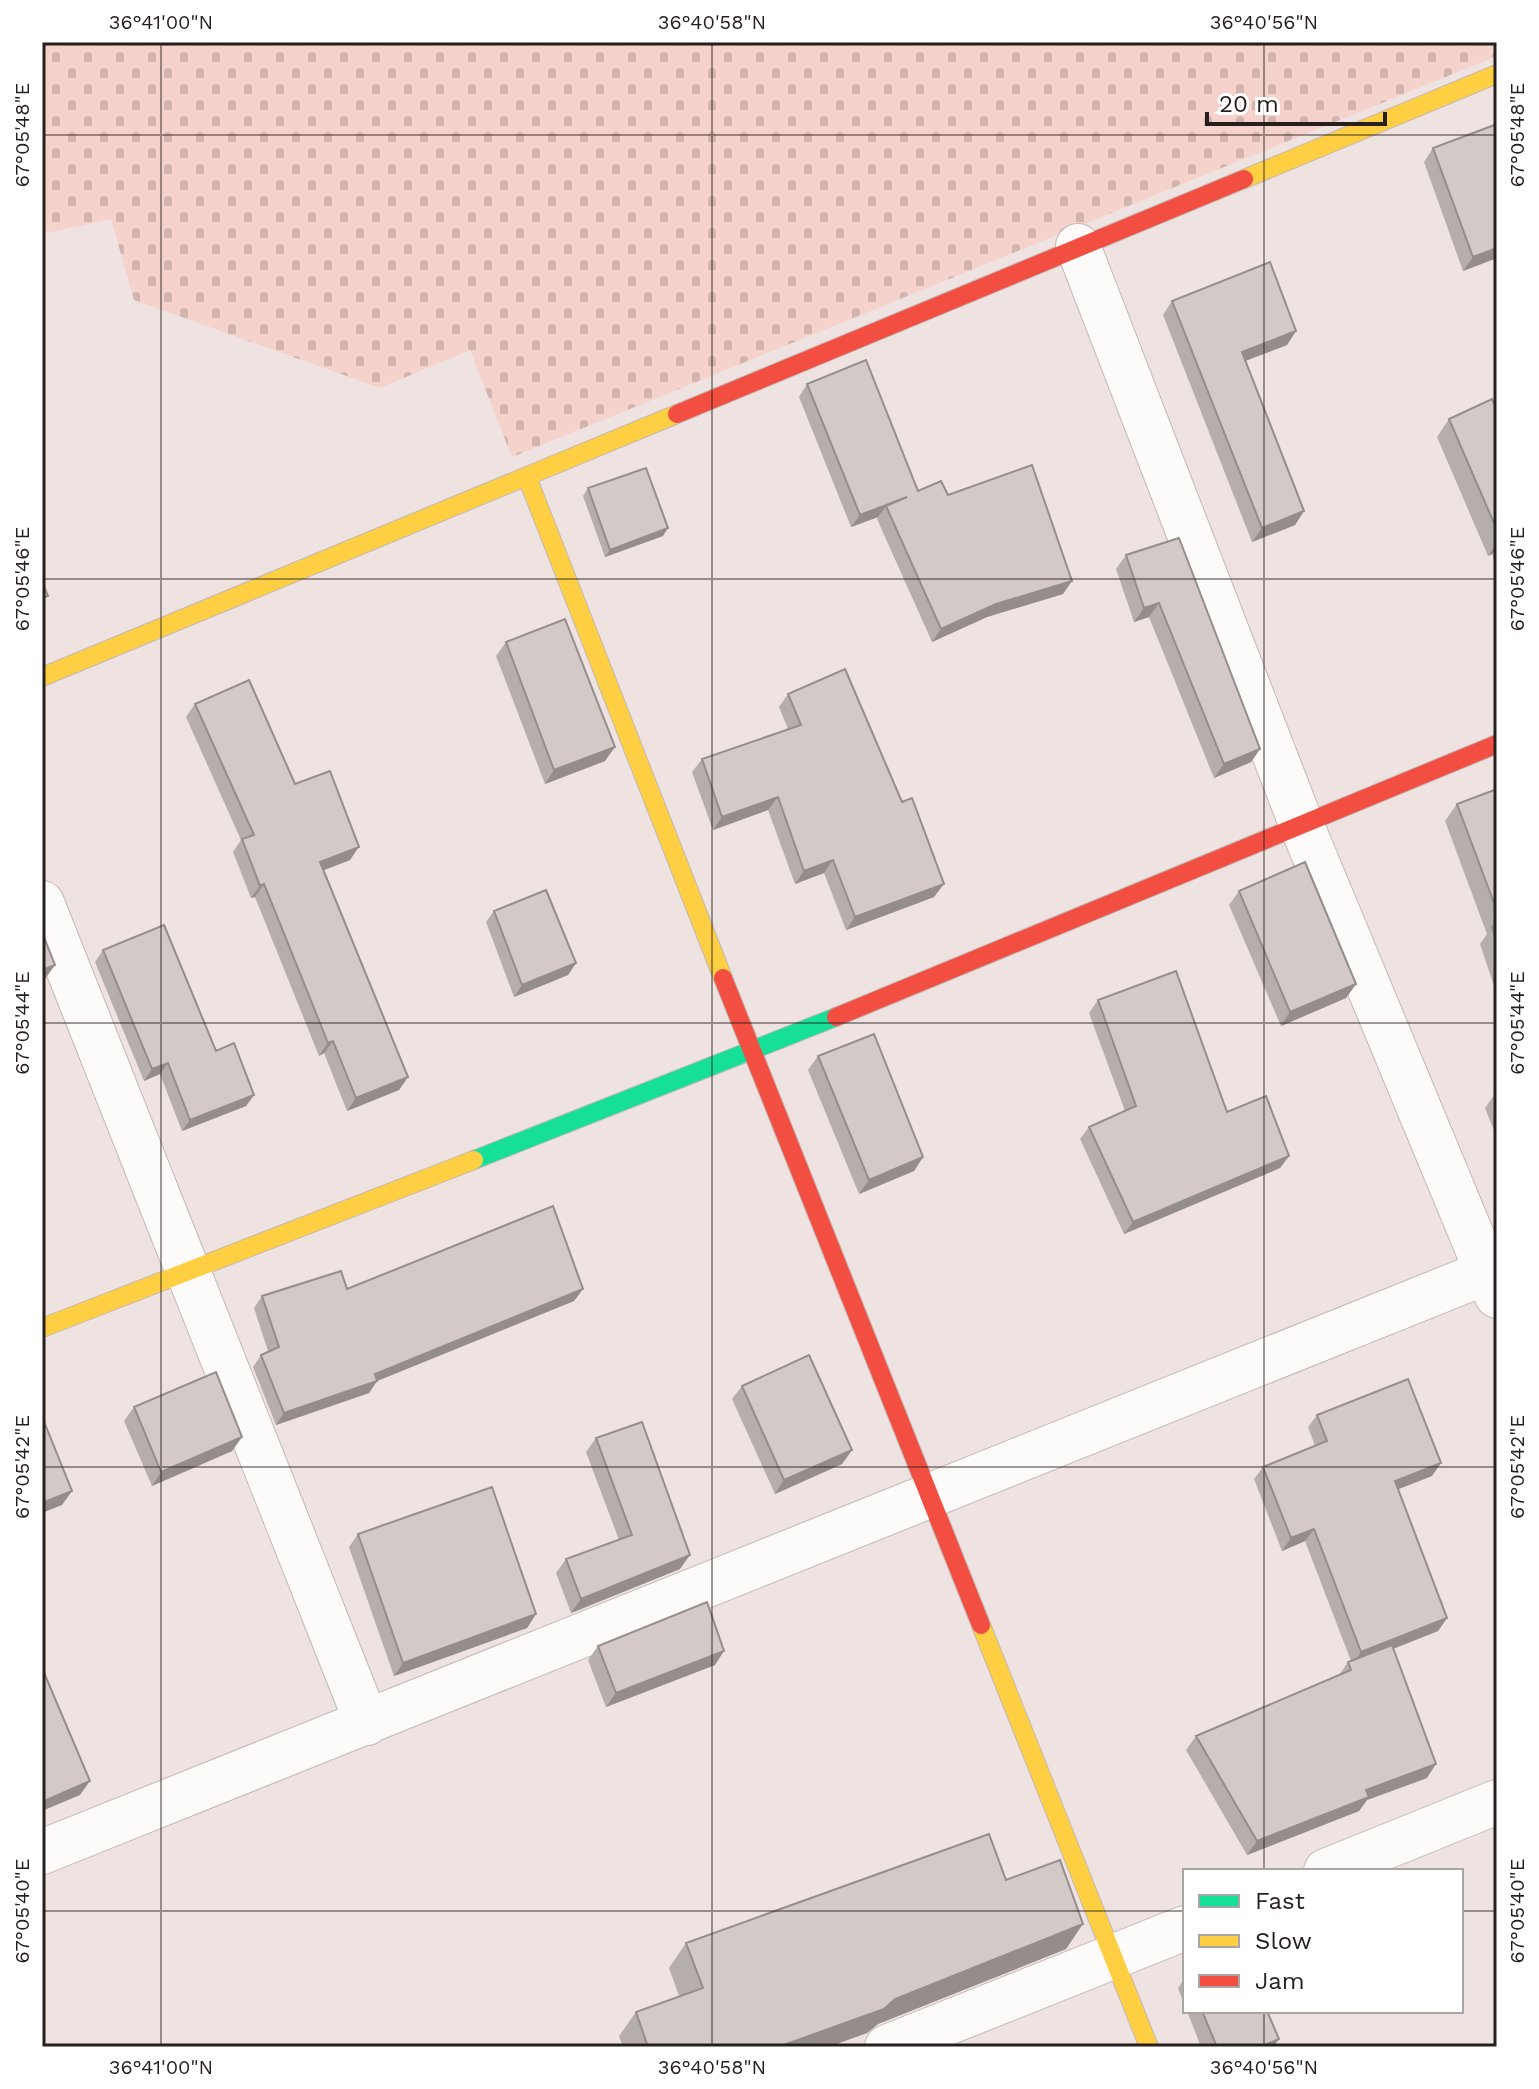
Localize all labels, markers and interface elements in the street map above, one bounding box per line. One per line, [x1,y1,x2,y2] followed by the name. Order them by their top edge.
[109,10,213,34] text: 36°41'00"N
[658,10,766,34] text: 36°40'58"N
[1210,10,1318,34] text: 36°40'56"N
[1207,76,1385,126] scale bar
[10,83,34,187] text: 67°05'48"E
[1505,83,1529,187] text: 67°05'48"E
[1219,90,1279,118] text: 20 m
[10,527,34,631] text: 67°05'46"E
[1505,527,1529,631] text: 67°05'46"E
[10,971,34,1075] text: 67°05'44"E
[1505,971,1529,1075] text: 67°05'44"E
[10,1415,34,1519] text: 67°05'42"E
[1505,1415,1529,1519] text: 67°05'42"E
[10,1859,34,1963] text: 67°05'40"E
[1505,1859,1529,1963] text: 67°05'40"E
[1183,1869,1463,2013] legend
[1255,1887,1305,1915] text: Fast
[1255,1927,1312,1955] text: Slow
[1255,1967,1305,1995] text: Jam
[109,2055,213,2079] text: 36°41'00"N
[658,2055,766,2079] text: 36°40'58"N
[1210,2055,1318,2079] text: 36°40'56"N

